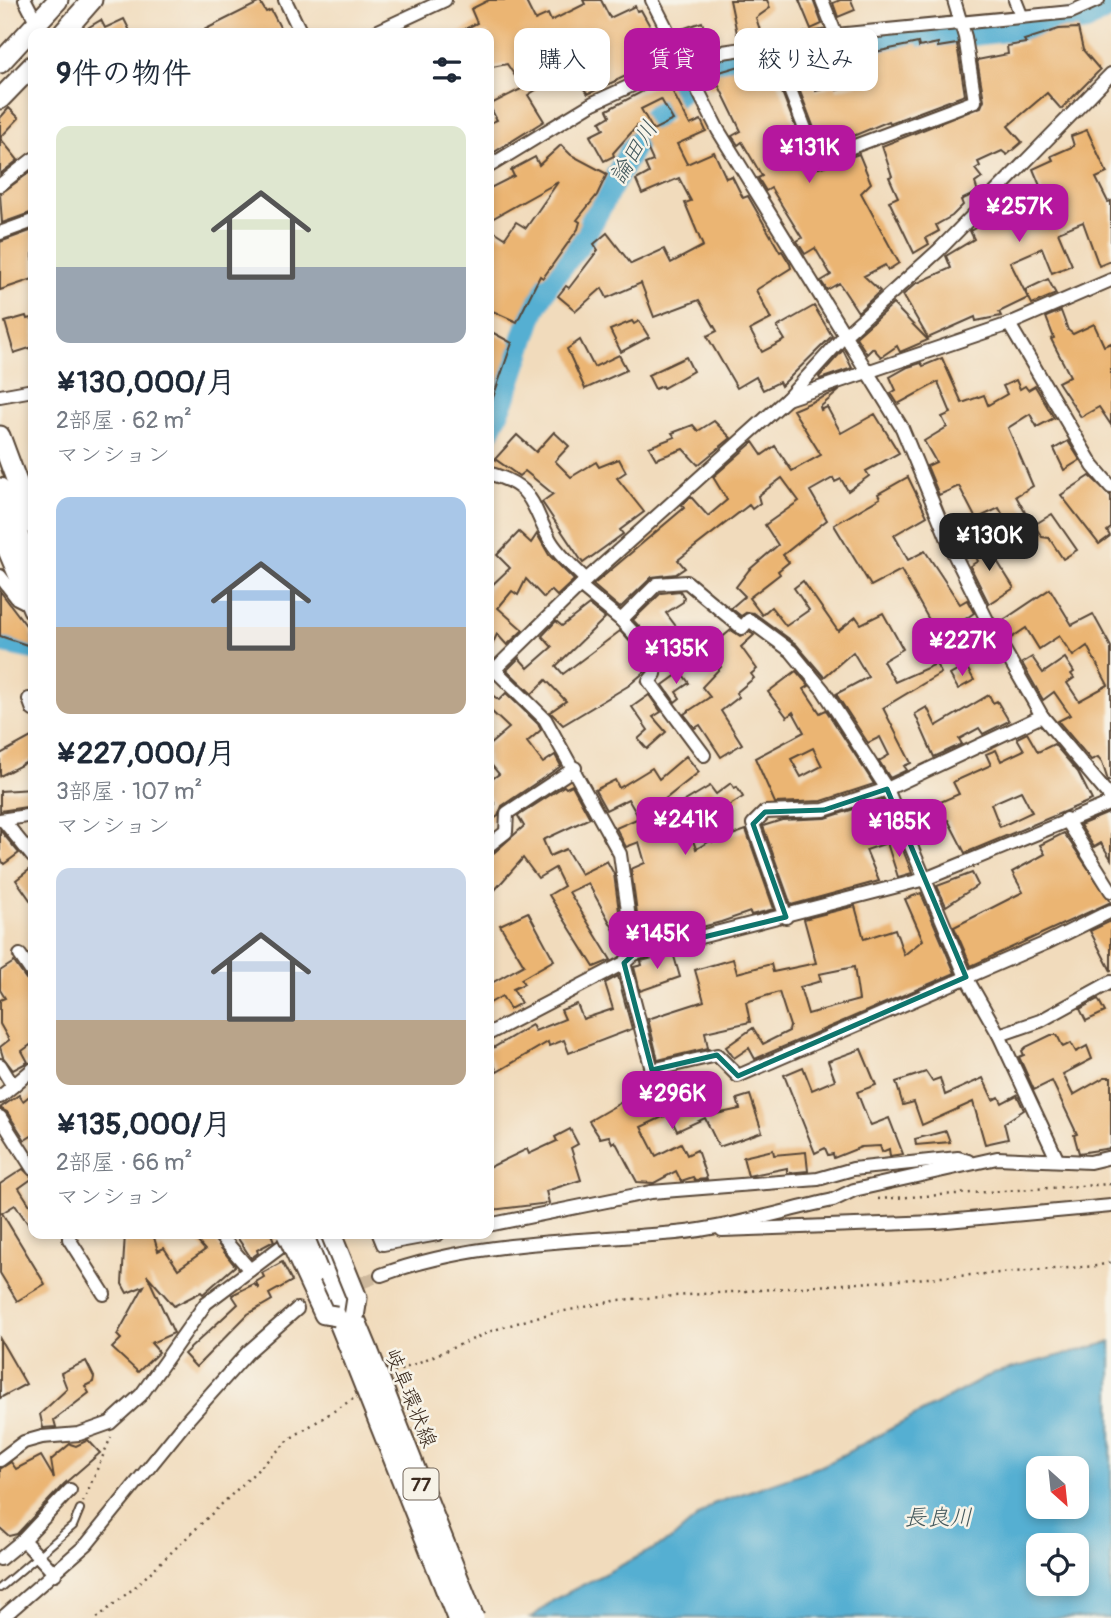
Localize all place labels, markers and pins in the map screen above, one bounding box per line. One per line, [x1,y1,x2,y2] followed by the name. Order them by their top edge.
[760,125,858,185] pin: ¥131K
[970,184,1068,244] pin: ¥257K
[940,514,1038,573] pin: ¥130K
[913,618,1011,678] pin: ¥227K
[627,626,725,686] pin: ¥135K
[636,798,734,857] pin: ¥241K
[850,800,948,859] pin: ¥185K
[608,912,706,971] pin: ¥145K
[623,1072,721,1131] pin: ¥296K

